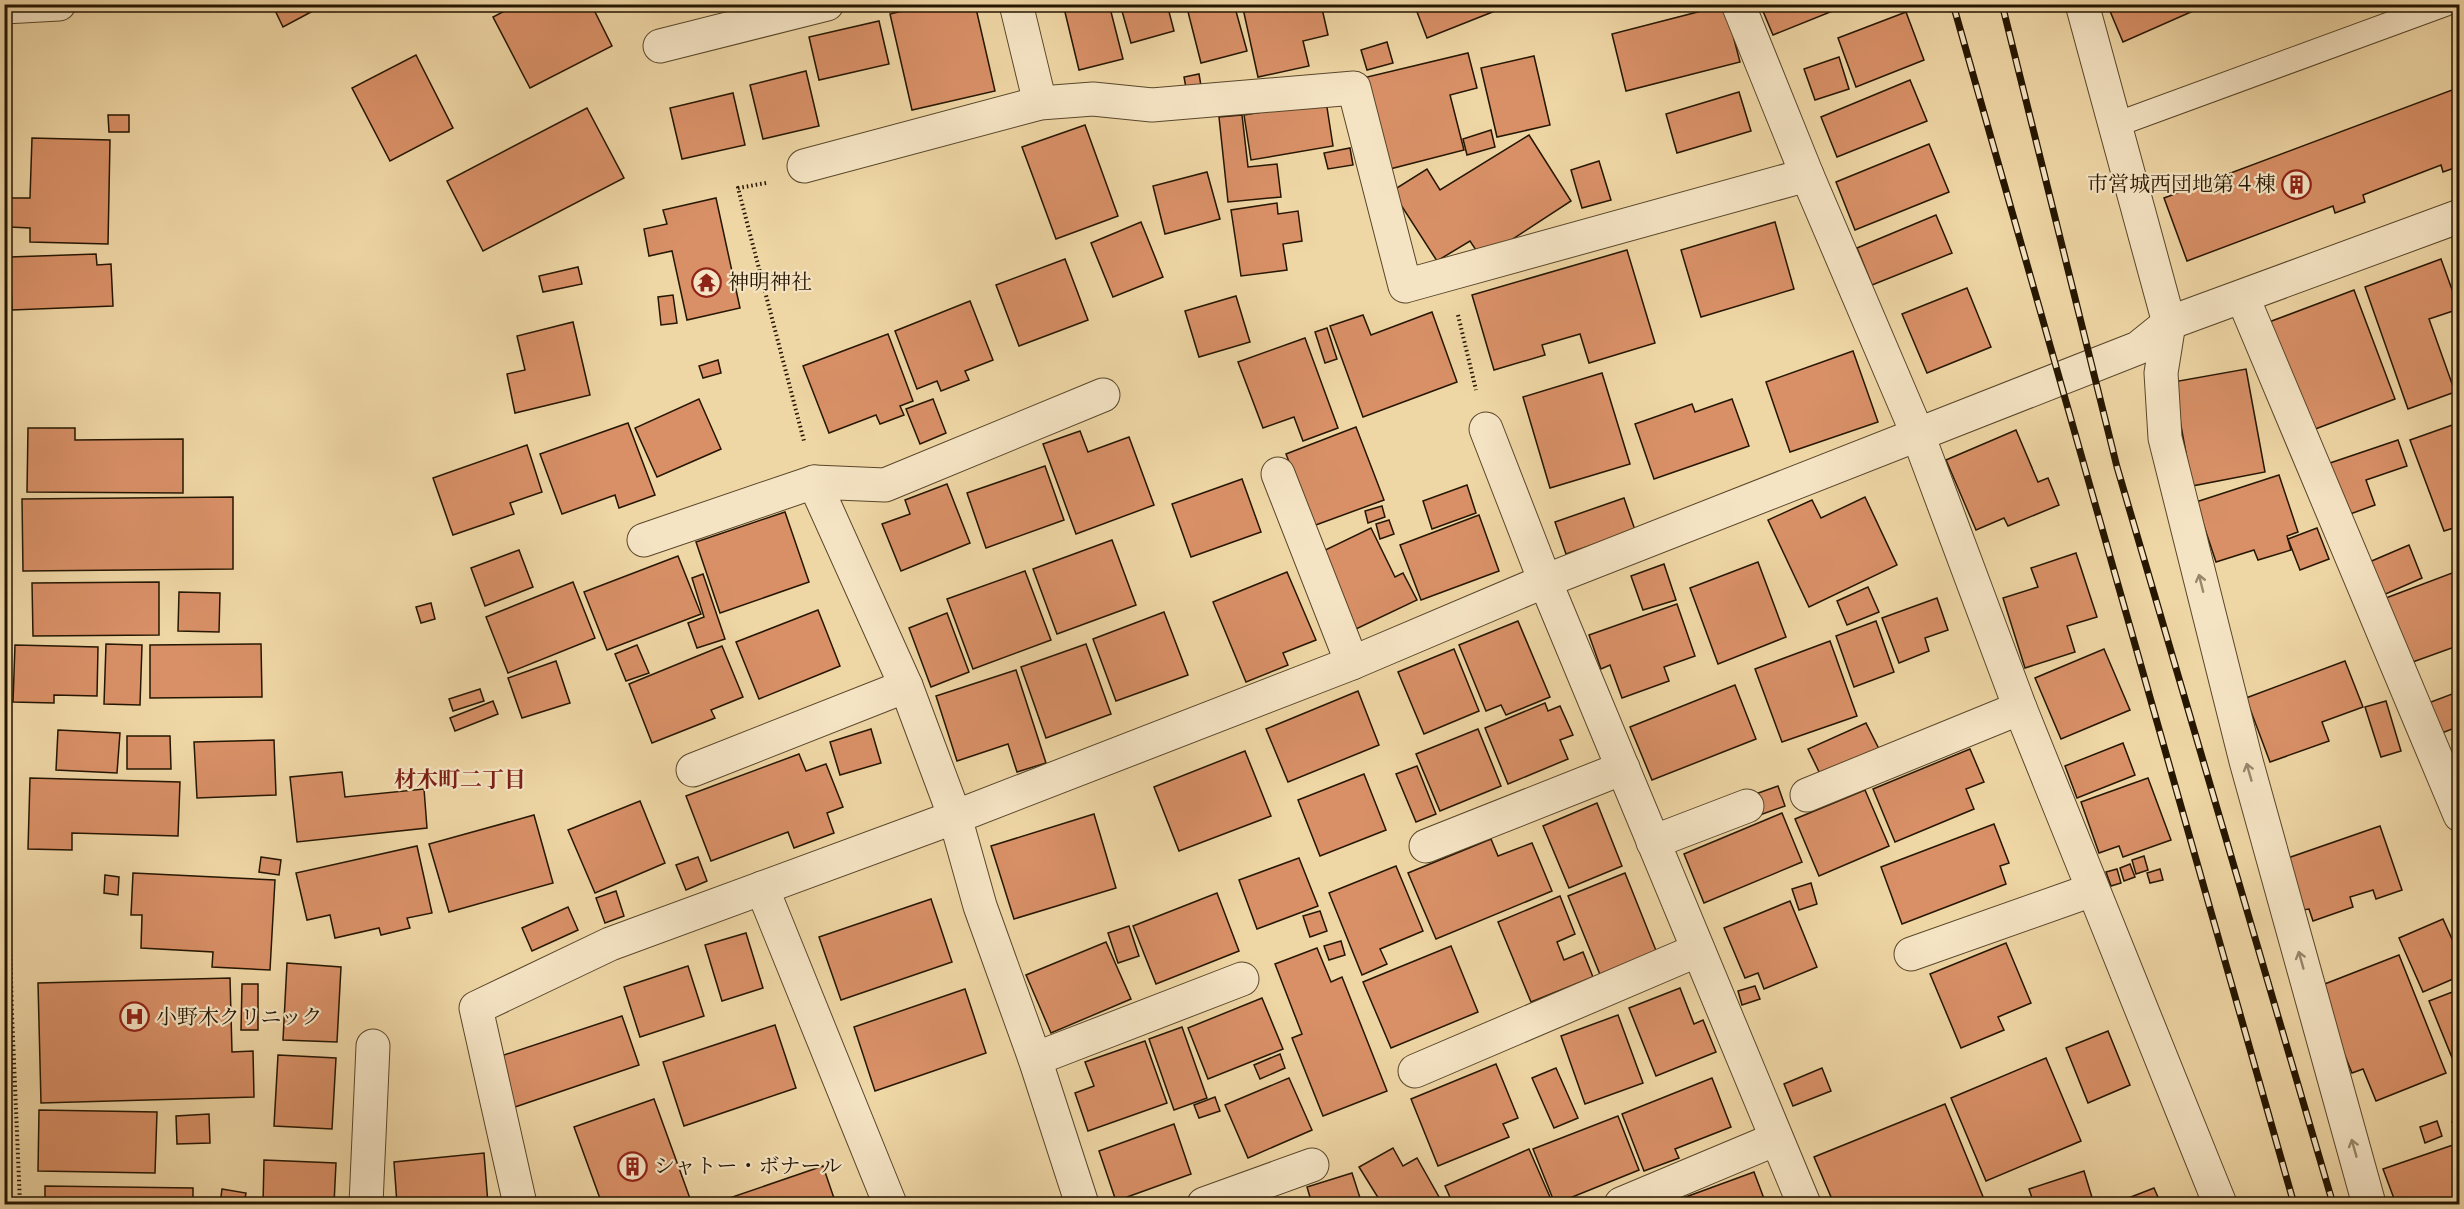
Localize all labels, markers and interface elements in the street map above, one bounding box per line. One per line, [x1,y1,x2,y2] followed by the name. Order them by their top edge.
[2281,168,2313,200] building icon: 市営城西団地第４棟
[2087,172,2276,198] place label: 市営城西団地第４棟
[691,266,723,298] temple icon: 神明神社
[728,270,812,296] place label: 神明神社
[2194,574,2206,593] one-way arrow
[2243,763,2254,782] one-way arrow
[394,767,526,794] district label: 材木町二丁目
[2295,951,2307,970] one-way arrow
[119,1001,151,1033] hospital icon: 小野木クリニック
[156,1005,323,1031] place label: 小野木クリニック
[2347,1139,2359,1158] one-way arrow
[617,1150,649,1182] building icon: シャトー・ボナール
[654,1154,842,1180] place label: シャトー・ボナール

